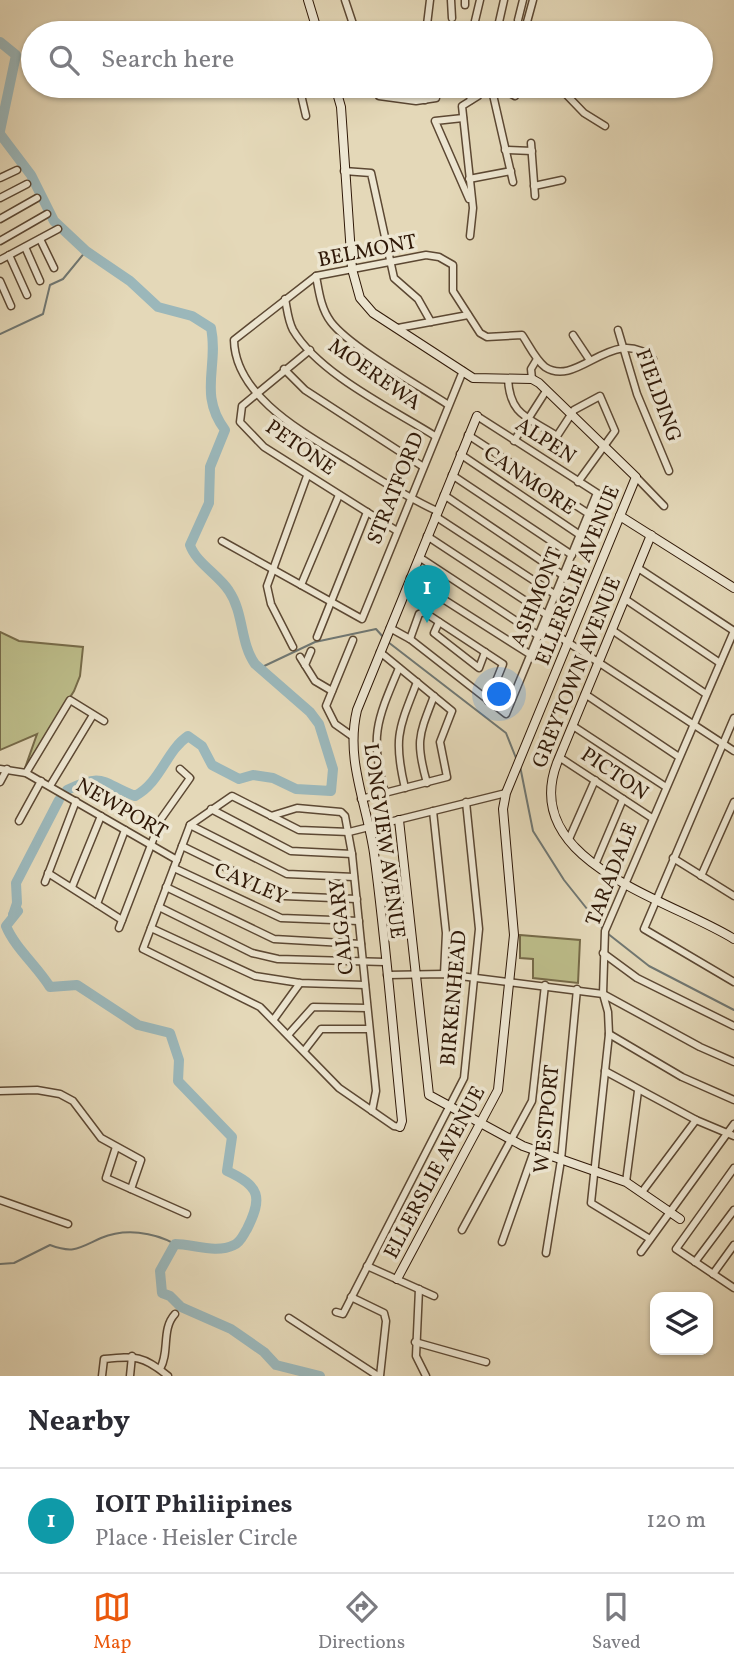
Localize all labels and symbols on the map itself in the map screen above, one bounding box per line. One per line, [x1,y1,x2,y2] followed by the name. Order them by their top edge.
[315,228,419,275] street label: BELMONT
[322,332,427,418] street label: MOEREWA
[627,345,688,446] street label: FIELDING
[509,411,581,472] street label: ALPEN
[259,413,341,483] street label: PETONE
[361,428,432,549] street label: STRATFORD
[477,440,581,523] street label: CANMORE
[529,481,628,670] street label: ELLERSLIE AVENUE
[504,543,570,652] street label: ASHMONT
[404,565,450,623] pin: 1
[526,572,629,773] street label: GREYTOWN AVENUE
[482,677,516,711] your location
[574,741,654,808] street label: PICTON
[355,742,412,941] street label: LONGVIEW AVENUE
[70,771,172,847] street label: NEWPORT
[579,819,645,931] street label: TARADALE
[209,856,291,913] street label: CAYLEY
[323,878,362,976] street label: CALGARY
[434,929,475,1067] street label: BIRKENHEAD
[527,1063,568,1175] street label: WESTPORT
[378,1081,493,1264] street label: ELLERSLIE AVENUE

